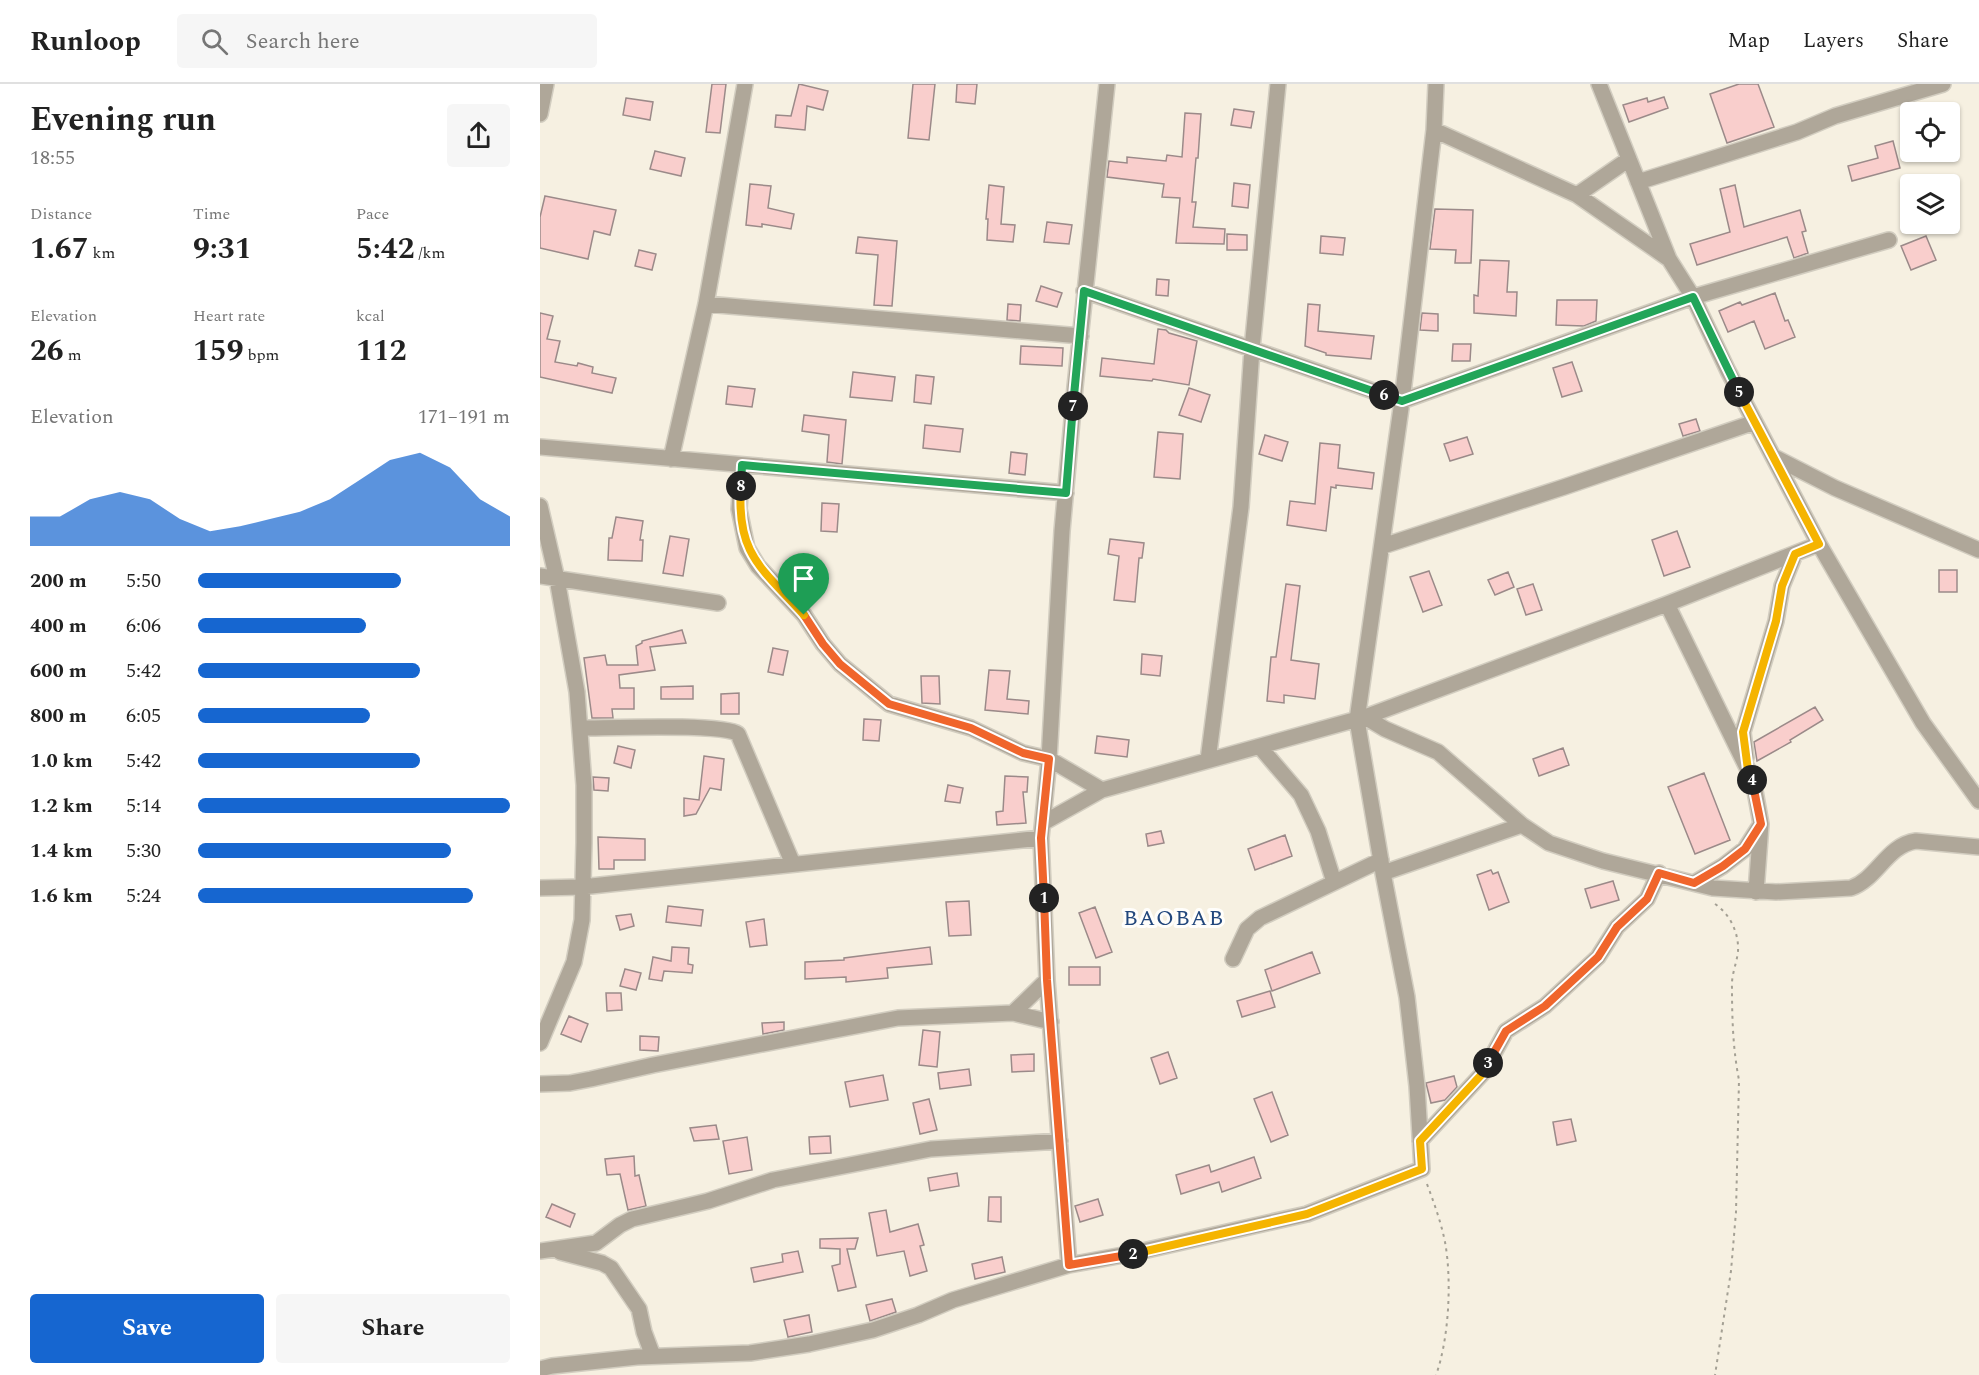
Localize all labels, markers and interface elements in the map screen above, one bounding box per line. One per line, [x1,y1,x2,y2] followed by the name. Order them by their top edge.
[177,14,597,68] search box
[30,20,141,63] text: Runloop
[198,25,231,58] icon: search
[246,25,360,58] text: Search here
[1728,25,1770,57] text: Map
[1803,25,1864,57] text: Layers
[1897,25,1949,57] text: Share
[30,95,216,145] text: Evening run
[1900,102,1960,234] map controls
[1900,102,1960,162] button: locate
[447,104,510,167] button: share
[30,143,75,173] text: 18:55
[1900,174,1960,234] button: layers
[30,202,92,226] text: Distance
[193,202,230,226] text: Time
[356,202,389,226] text: Pace
[30,226,89,272] text: 1.67
[193,226,252,272] text: 9:31
[356,226,415,272] text: 5:42
[89,241,115,265] text: km
[415,241,445,265] text: /km
[30,304,97,328] text: Elevation
[193,304,265,328] text: Heart rate
[356,304,385,328] text: kcal
[30,328,64,374] text: 26
[193,328,244,374] text: 159
[356,328,407,374] text: 112
[64,343,81,367] text: m
[244,343,279,367] text: bpm
[1724,377,1754,407] pin: 5
[1369,380,1399,410] pin: 6
[1735,380,1743,404] text: 5
[1380,383,1388,407] text: 6
[1058,391,1088,421] pin: 7
[1069,394,1077,418] text: 7
[30,402,114,432] text: Elevation
[418,402,510,432] text: 171–191 m
[726,471,756,501] pin: 8
[737,474,745,498] text: 8
[778,553,829,615] pin
[787,562,820,595] icon: arrive
[30,566,87,596] text: 200 m
[126,566,161,596] text: 5:50
[30,611,87,641] text: 400 m
[126,611,161,641] text: 6:06
[30,656,87,686] text: 600 m
[126,656,161,686] text: 5:42
[30,701,87,731] text: 800 m
[126,701,161,731] text: 6:05
[30,746,93,776] text: 1.0 km
[126,746,161,776] text: 5:42
[1737,765,1767,795] pin: 4
[1748,768,1756,792] text: 4
[30,791,93,821] text: 1.2 km
[126,791,161,821] text: 5:14
[30,836,93,866] text: 1.4 km
[126,836,161,866] text: 5:30
[30,881,93,911] text: 1.6 km
[126,881,161,911] text: 5:24
[1029,883,1059,913] pin: 1
[1040,886,1048,910] text: 1
[1123,902,1225,935] district label: BAOBAB
[1473,1048,1503,1078] pin: 3
[1484,1051,1492,1075] text: 3
[1118,1239,1148,1269] pin: 2
[1129,1242,1137,1266] text: 2
[30,1294,264,1363] button: Save
[276,1294,510,1363] button: Share

